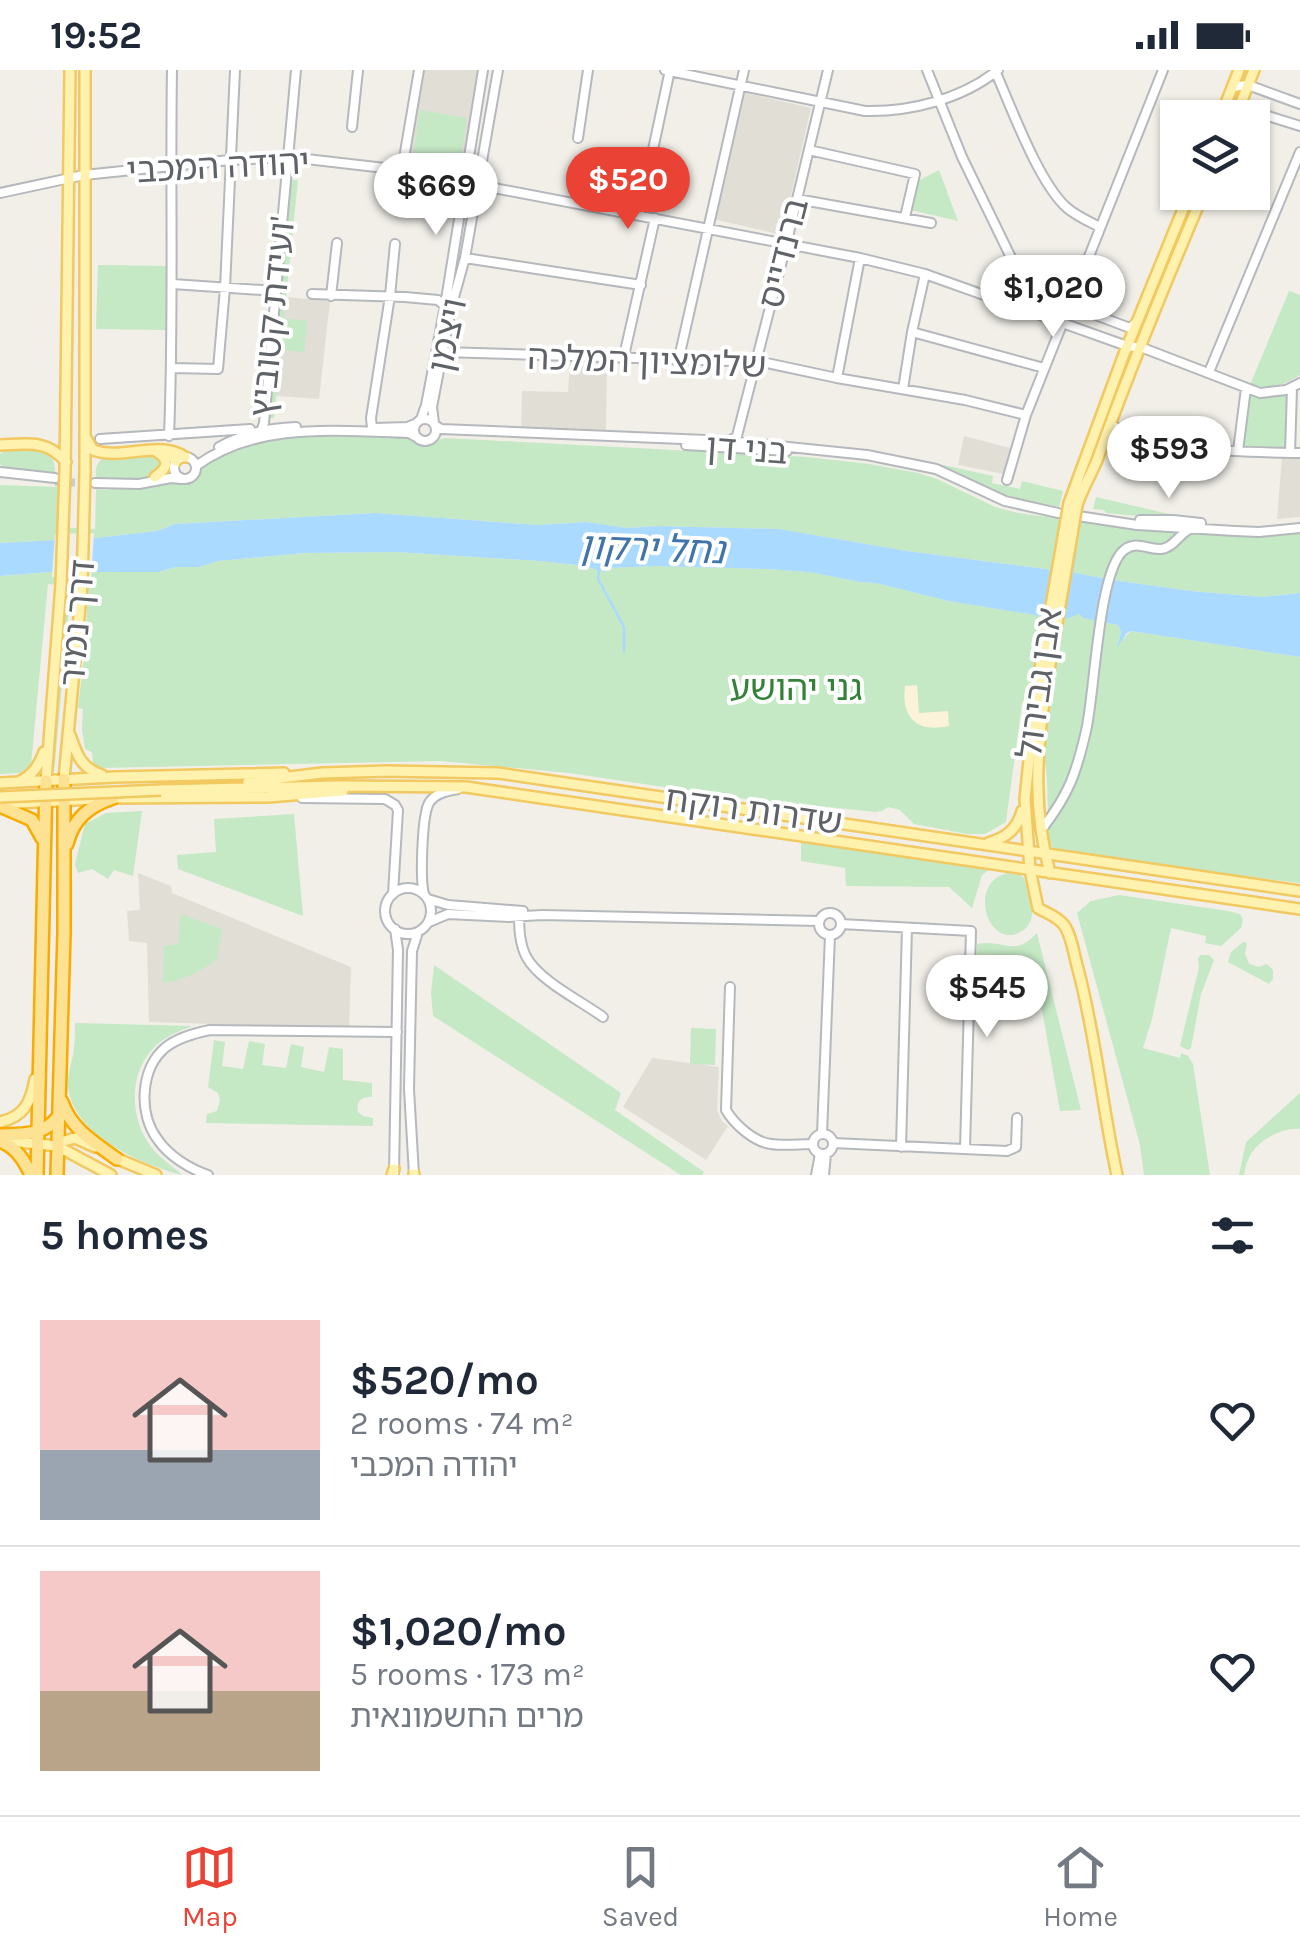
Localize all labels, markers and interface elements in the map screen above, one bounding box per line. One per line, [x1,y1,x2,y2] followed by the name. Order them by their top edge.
[50,13,142,58] text: 19:52
[1160,100,1270,210] map controls
[1160,100,1270,210] button: layers
[125,141,311,192] street label: יהודה המכבי
[569,147,687,232] pin: $520
[377,153,495,238] pin: $669
[588,161,668,198] text: $520
[396,167,476,204] text: $669
[750,194,817,313] street label: ברנדייס
[242,215,303,419] street label: ועידת קטוביץ'
[972,255,1134,340] pin: $1,020
[1002,269,1104,306] text: $1,020
[420,294,475,376] street label: ויצמן
[527,337,767,386] street label: שלומציון המלכה
[1110,416,1228,501] pin: $593
[705,426,789,473] street label: בני דן
[1129,430,1209,467] text: $593
[578,523,728,574] water label: נחל ירקון
[52,558,103,688] street label: דרך נמיר
[1009,605,1070,761] street label: אבן גבירול
[730,668,862,709] park label: גני יהושע
[663,778,845,843] street label: שדרות רוקח
[928,955,1046,1040] pin: $545
[948,969,1026,1006] text: $545
[1205,1208,1260,1263] icon: filters
[40,1210,209,1260] text: 5 homes
[350,1355,539,1405] text: $520/mo
[120,1360,240,1480] icon: home
[1205,1393,1260,1448] icon: heart
[350,1405,574,1442] text: 2 rooms · 74 m²
[350,1447,518,1484] text: יהודה המכבי
[350,1606,567,1656] text: $1,020/mo
[120,1611,240,1731] icon: home
[1205,1644,1260,1699] icon: heart
[350,1656,585,1693] text: 5 rooms · 173 m²
[350,1698,584,1735] text: מרים החשמונאית
[182,1840,238,1933] tab: Map
[602,1840,679,1933] tab: Saved
[1043,1840,1118,1933] tab: Home

